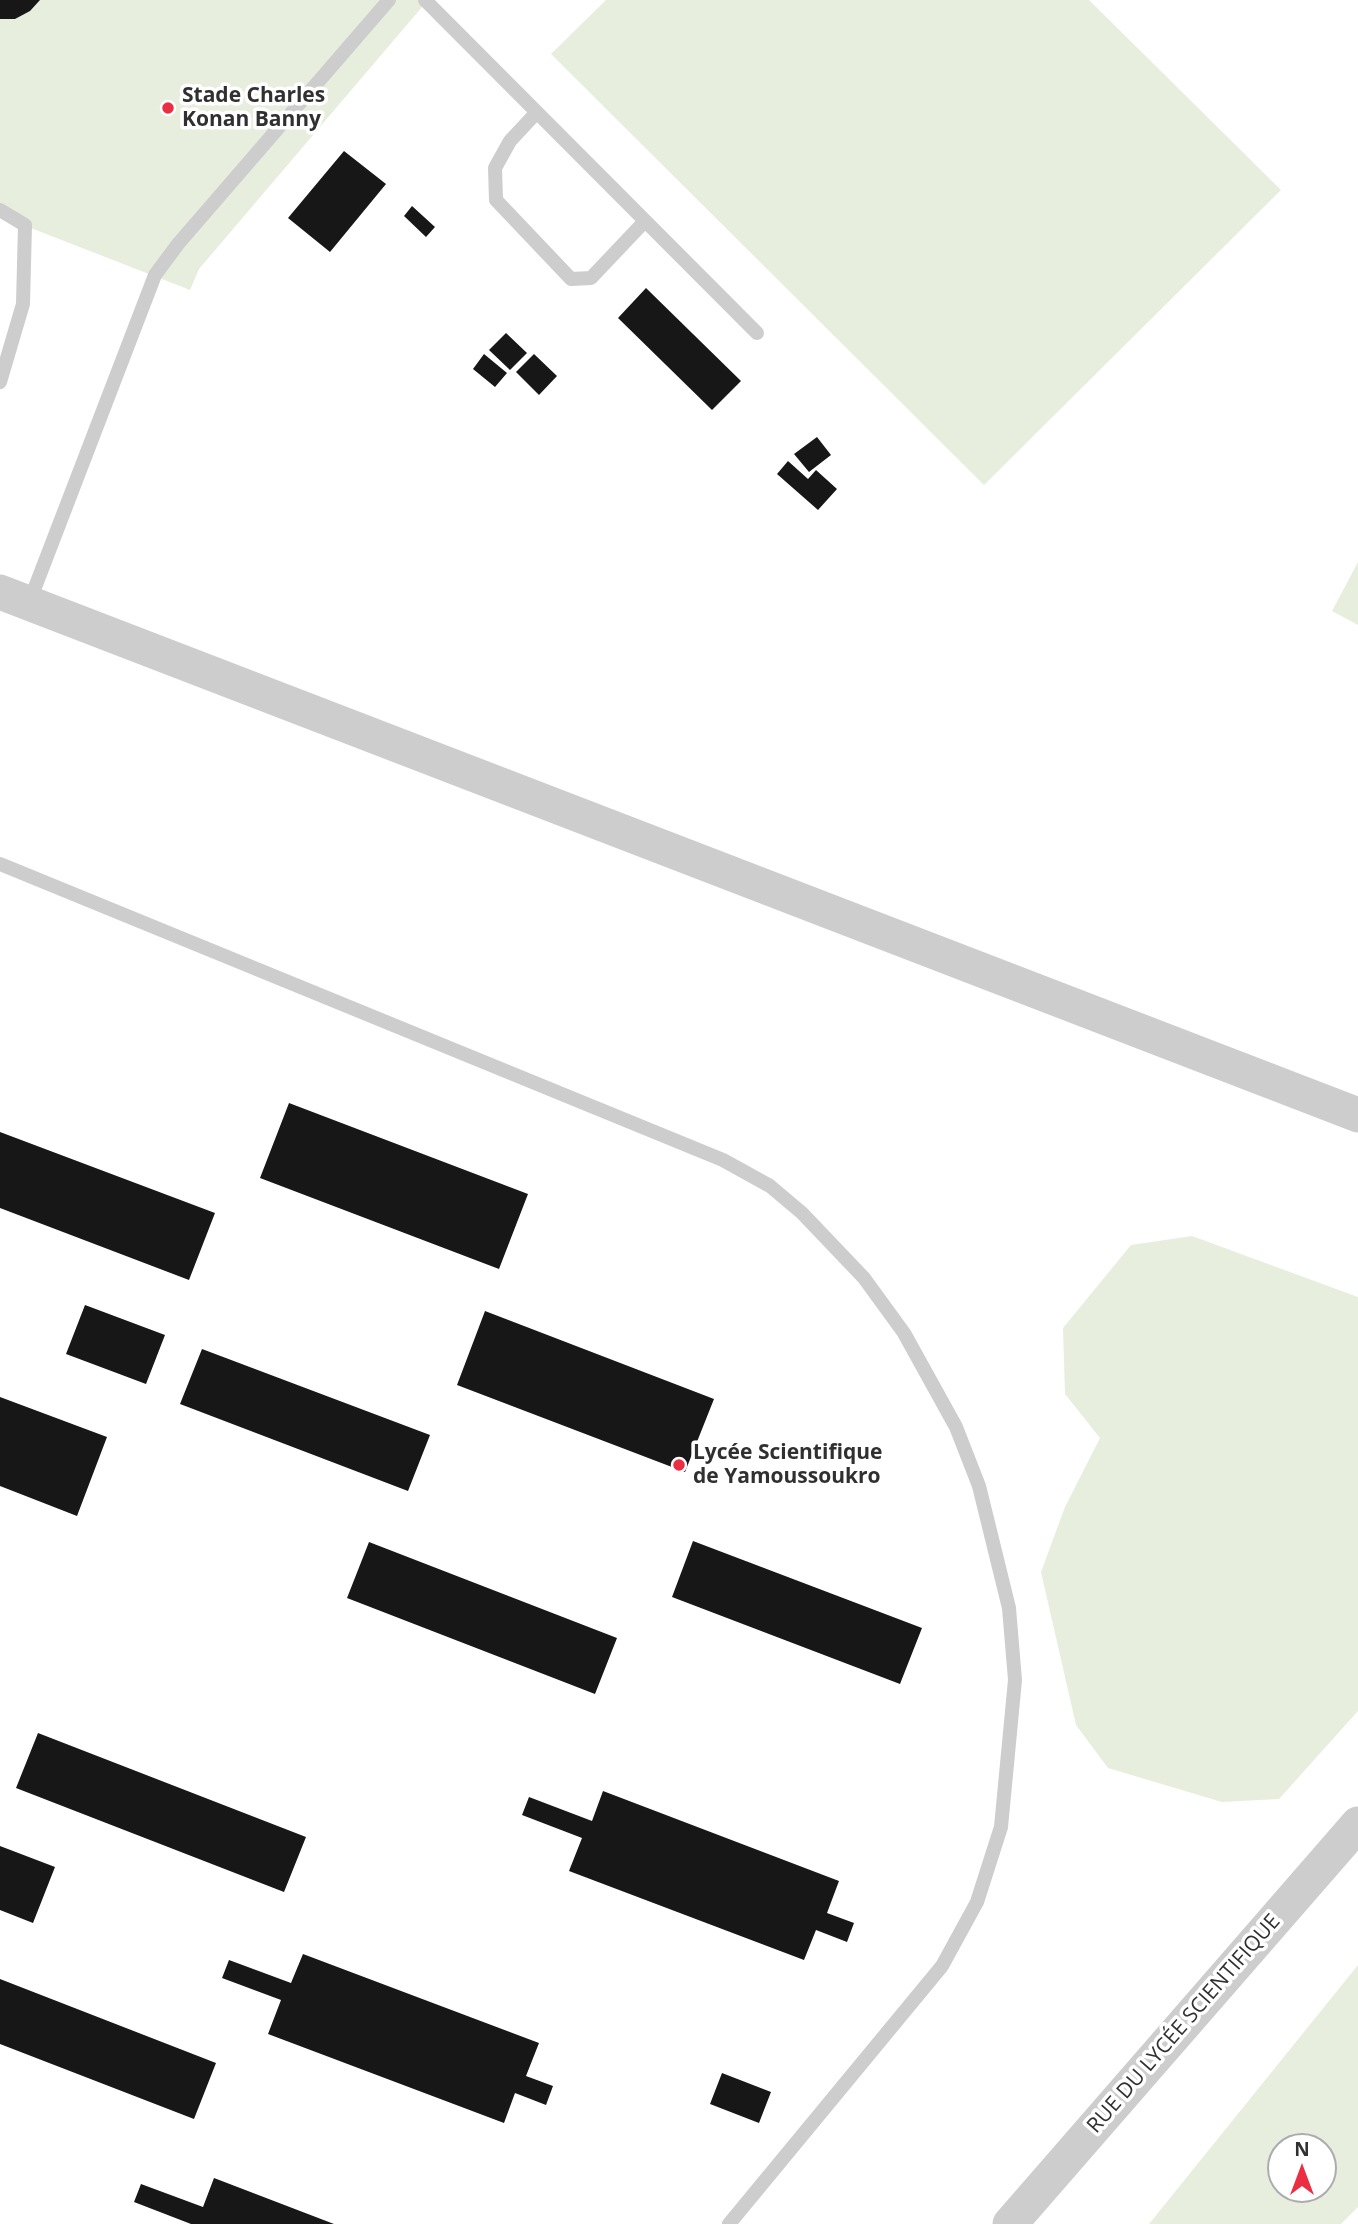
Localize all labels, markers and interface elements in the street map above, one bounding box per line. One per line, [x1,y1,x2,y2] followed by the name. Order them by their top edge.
[182,83,325,133] place label: Stade Charles Konan Banny
[160,100,176,116] marker: Stade Charles Konan Banny
[693,1440,882,1490] place label: Lycée Scientifique de Yamoussoukro
[671,1457,687,1473] marker: Lycée Scientifique de Yamoussoukro
[1082,1909,1286,2139] street label: RUE DU LYCÉE SCIENTIFIQUE
[1267,2133,1337,2203] north arrow
[1294,2136,1310,2162] text: N

